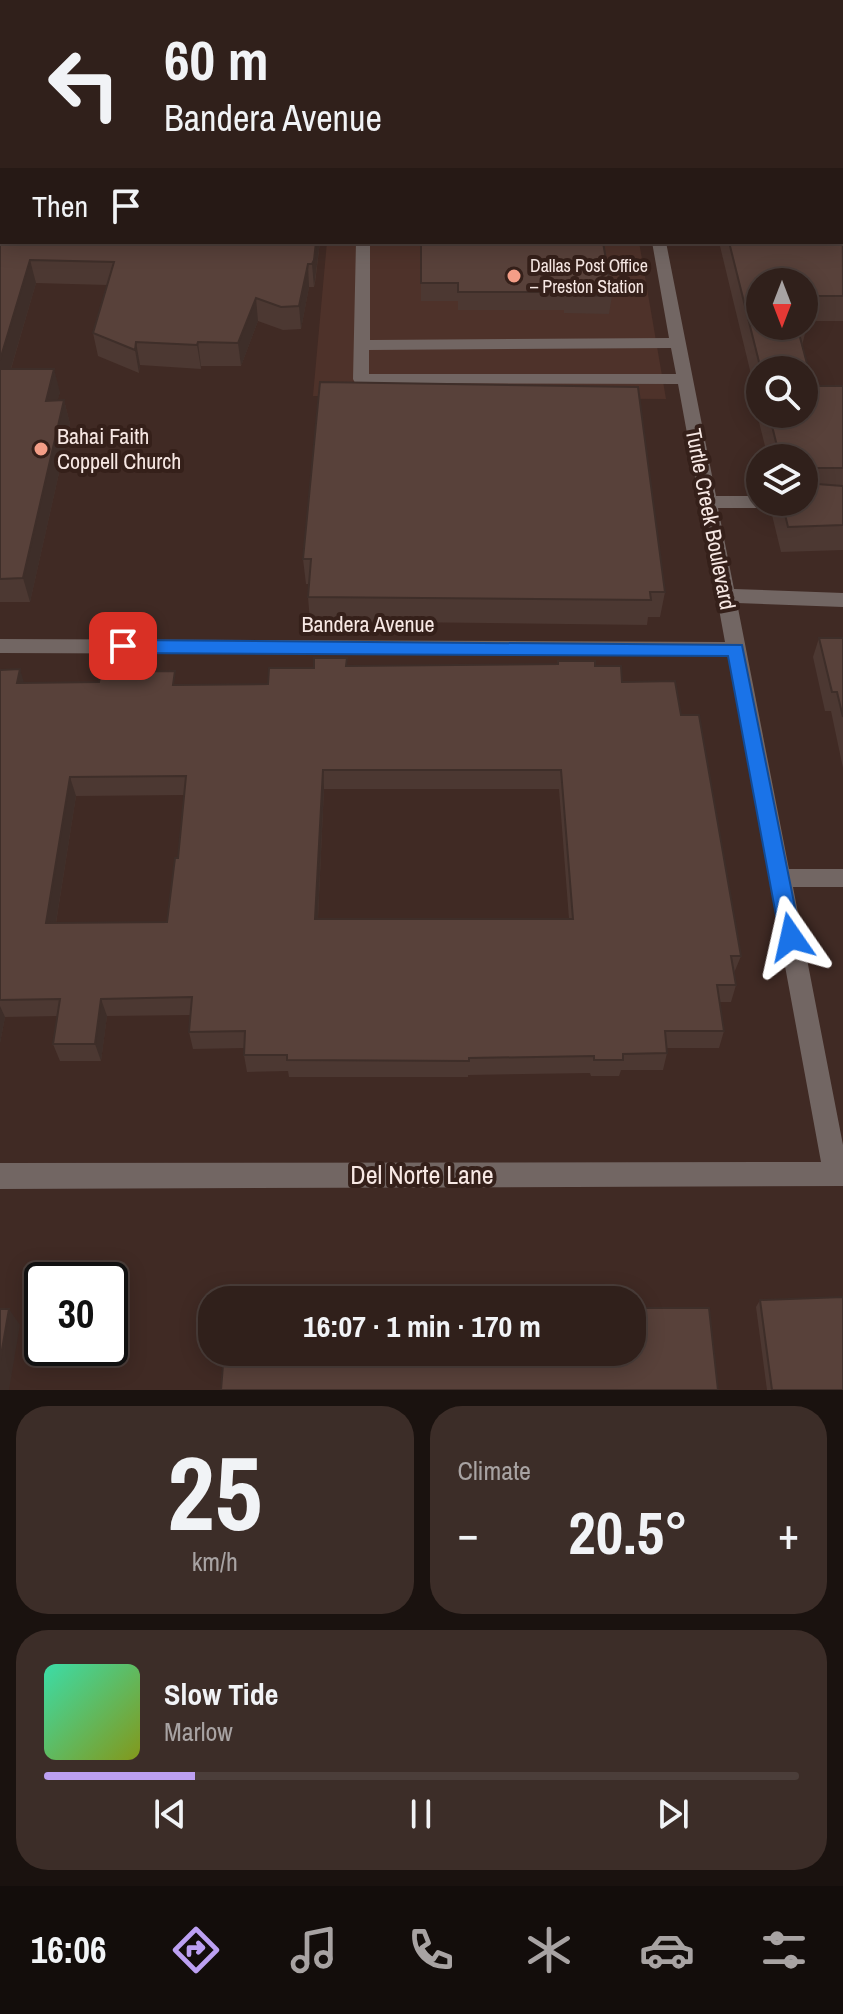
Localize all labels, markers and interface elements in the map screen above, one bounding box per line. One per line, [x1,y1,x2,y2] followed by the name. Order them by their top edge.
[164,22,269,97] text: 60 m
[32,32,136,136] icon: left
[164,94,382,142] text: Bandera Avenue
[104,184,148,228] icon: arrive
[32,186,88,226] text: Then
[530,253,648,299] place label: Dallas Post Office – Preston Station
[505,267,523,285] marker: Dallas Post Office – Preston Station
[746,268,818,340] north arrow
[746,268,818,516] map controls
[746,356,818,428] button: search
[57,421,181,476] place label: Bahai Faith Coppell Church
[679,426,743,612] street label: Turtle Creek Boulevard
[32,440,50,458] marker: Bahai Faith Coppell Church
[746,444,818,516] button: layers
[301,609,435,639] street label: Bandera Avenue
[89,612,157,680] pin
[101,624,145,668] icon: arrive
[749,895,833,979] position arrow
[350,1157,494,1192] street label: Del Norte Lane
[24,1262,128,1366] speed limit sign: 30
[303,1306,541,1346] text: 16:07 · 1 min · 170 m
[167,1422,262,1562] text: 25
[458,1453,531,1488] text: Climate
[568,1492,688,1573] text: 20.5°
[458,1503,479,1563] text: −
[778,1503,799,1563] text: +
[192,1544,238,1579] text: km/h
[164,1674,278,1714] text: Slow Tide
[164,1714,233,1749] text: Marlow
[148,1792,192,1836] icon: previous
[399,1792,443,1836] icon: pause
[651,1792,695,1836] icon: next
[168,1922,224,1978] icon: directions
[286,1922,342,1978] icon: music
[403,1922,459,1978] icon: phone
[521,1922,577,1978] icon: climate
[639,1922,695,1978] icon: car
[756,1922,812,1978] icon: filters
[31,1926,106,1974] text: 16:06

